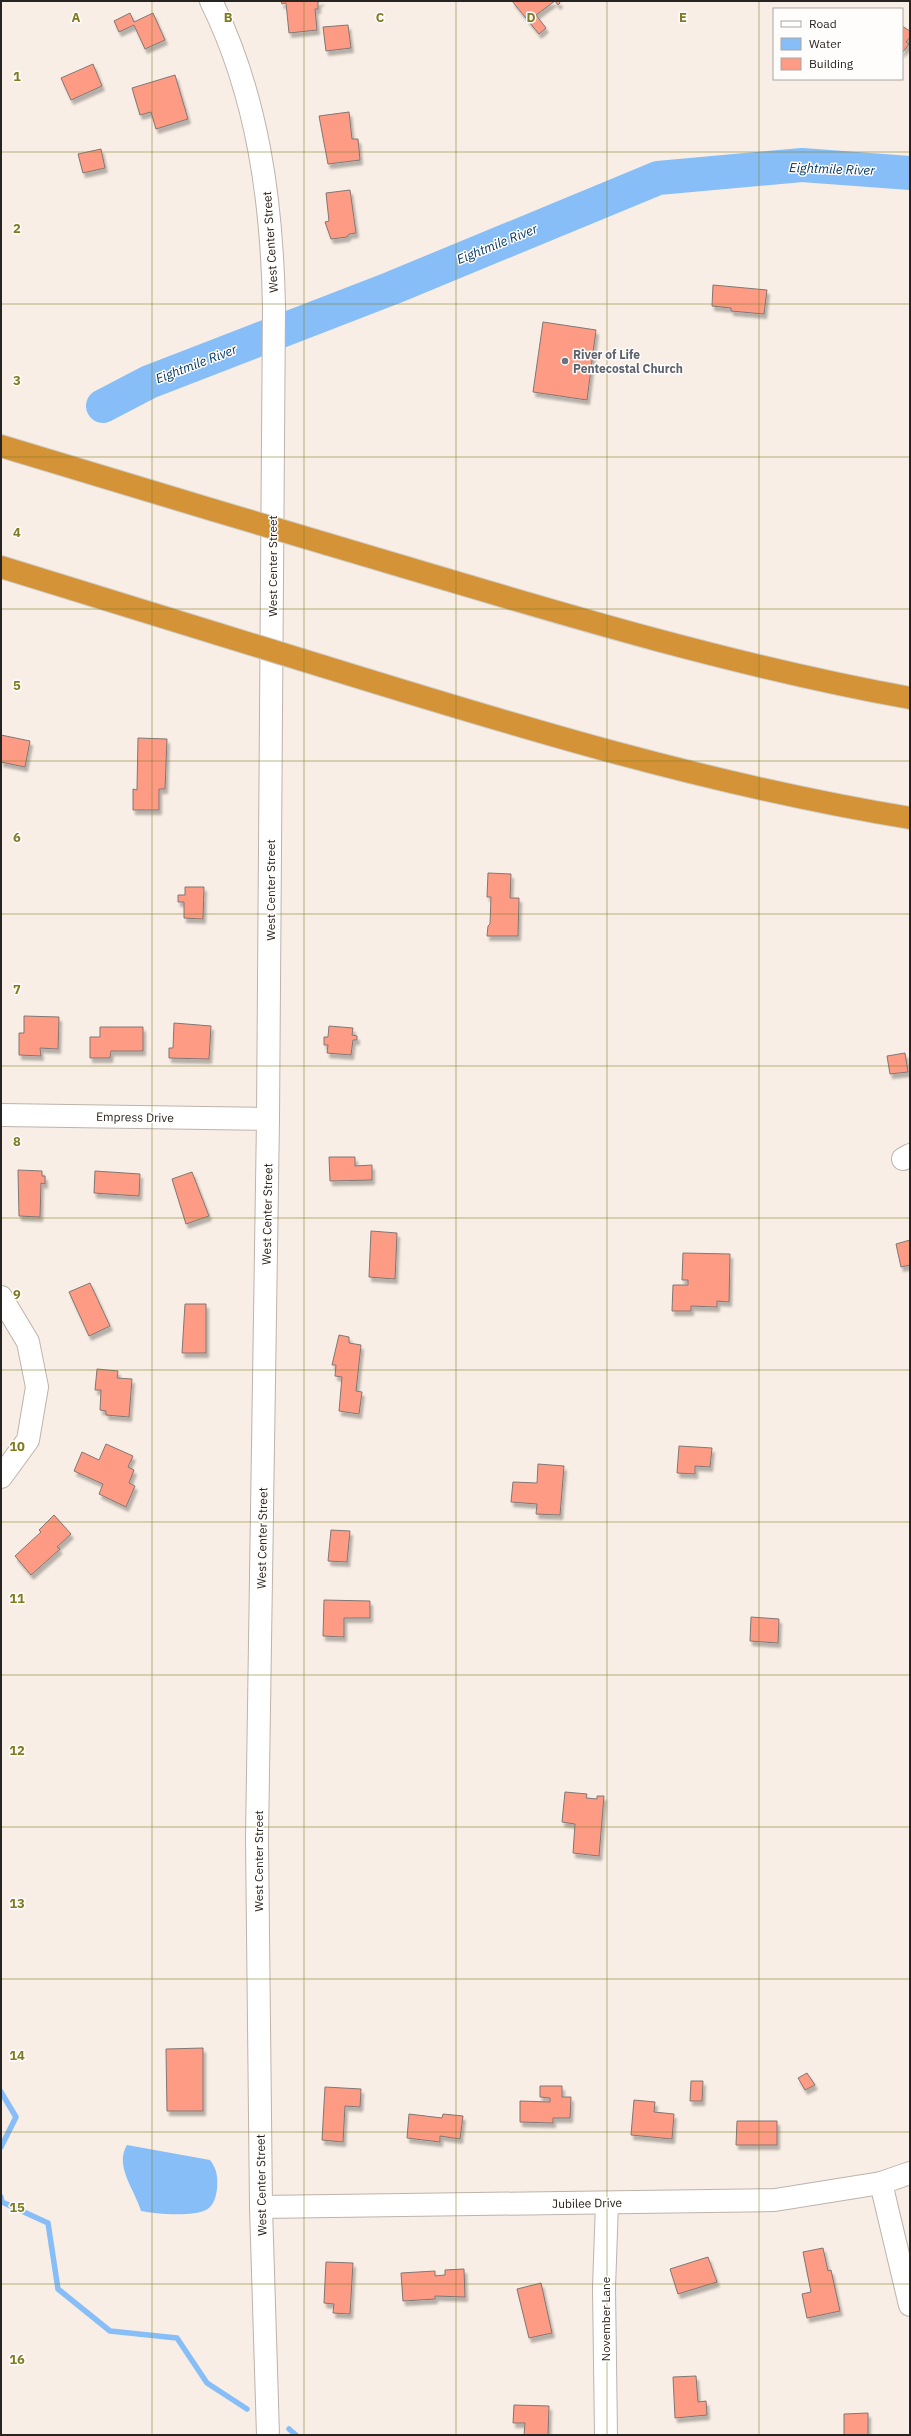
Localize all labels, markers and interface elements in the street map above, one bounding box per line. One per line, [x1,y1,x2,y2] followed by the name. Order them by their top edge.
[773,8,903,80] legend
[72,9,81,26] text: A
[224,9,233,26] text: B
[376,9,385,26] text: C
[526,9,536,26] text: D
[679,9,687,26] text: E
[809,16,837,31] text: Road
[809,36,842,51] text: Water
[809,56,854,71] text: Building
[13,68,21,85] text: 1
[789,159,876,179] water label: Eightmile River
[259,191,281,293] street label: West Center Street
[13,220,21,237] text: 2
[454,220,541,268] water label: Eightmile River
[153,340,240,387] water label: Eightmile River
[573,347,683,376] place label: River of Life Pentecostal Church
[560,356,570,366] marker: River of Life Pentecostal Church
[13,372,21,389] text: 3
[265,515,280,617] street label: West Center Street
[13,524,21,541] text: 4
[13,677,21,694] text: 5
[13,829,21,846] text: 6
[263,839,278,941] street label: West Center Street
[13,981,21,998] text: 7
[96,1109,174,1125] street label: Empress Drive
[13,1133,21,1150] text: 8
[259,1163,275,1265] street label: West Center Street
[13,1286,21,1303] text: 9
[9,1438,25,1455] text: 10
[254,1487,270,1589] street label: West Center Street
[9,1590,25,1607] text: 11
[9,1742,25,1759] text: 12
[251,1810,266,1912] street label: West Center Street
[9,1895,25,1912] text: 13
[9,2047,25,2064] text: 14
[253,2134,269,2236] street label: West Center Street
[552,2195,623,2211] street label: Jubilee Drive
[9,2199,25,2216] text: 15
[598,2276,613,2361] street label: November Lane
[9,2351,25,2368] text: 16

